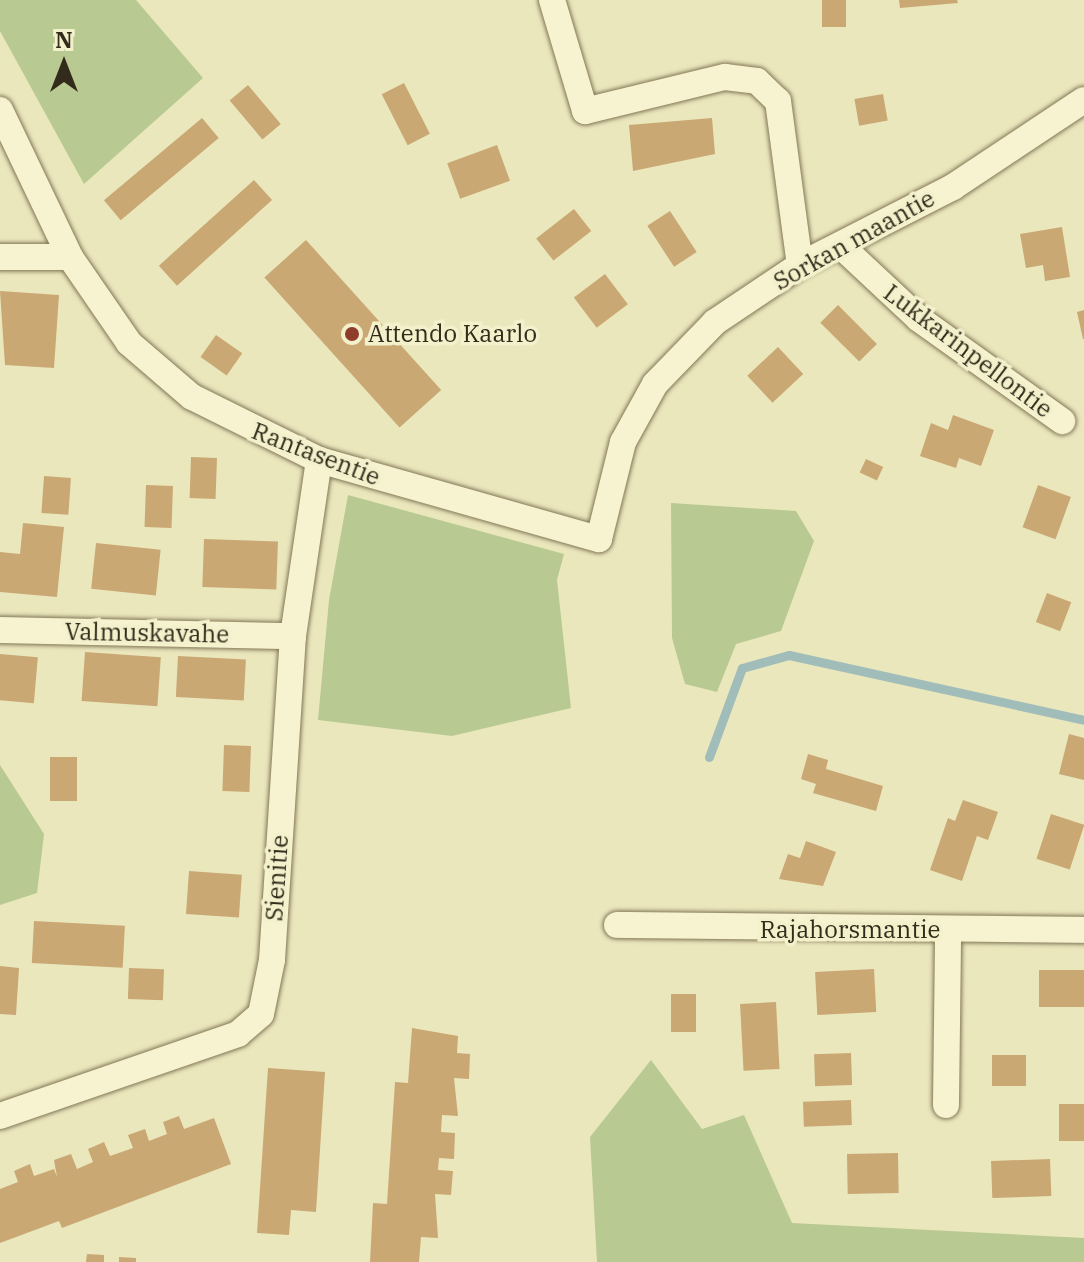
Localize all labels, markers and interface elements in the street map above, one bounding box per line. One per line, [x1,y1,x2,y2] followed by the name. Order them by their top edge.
[24,24,104,104] north arrow
[55,25,73,54] text: N
[768,184,940,296] street label: Sorkan maantie
[878,278,1058,424] street label: Lukkarinpellontie
[368,320,537,348] place label: Attendo Kaarlo
[343,325,361,343] marker: Attendo Kaarlo
[248,416,384,492] street label: Rantasentie
[65,617,229,649] street label: Valmuskavahe
[260,834,294,922] street label: Sienitie
[760,916,940,944] street label: Rajahorsmantie

